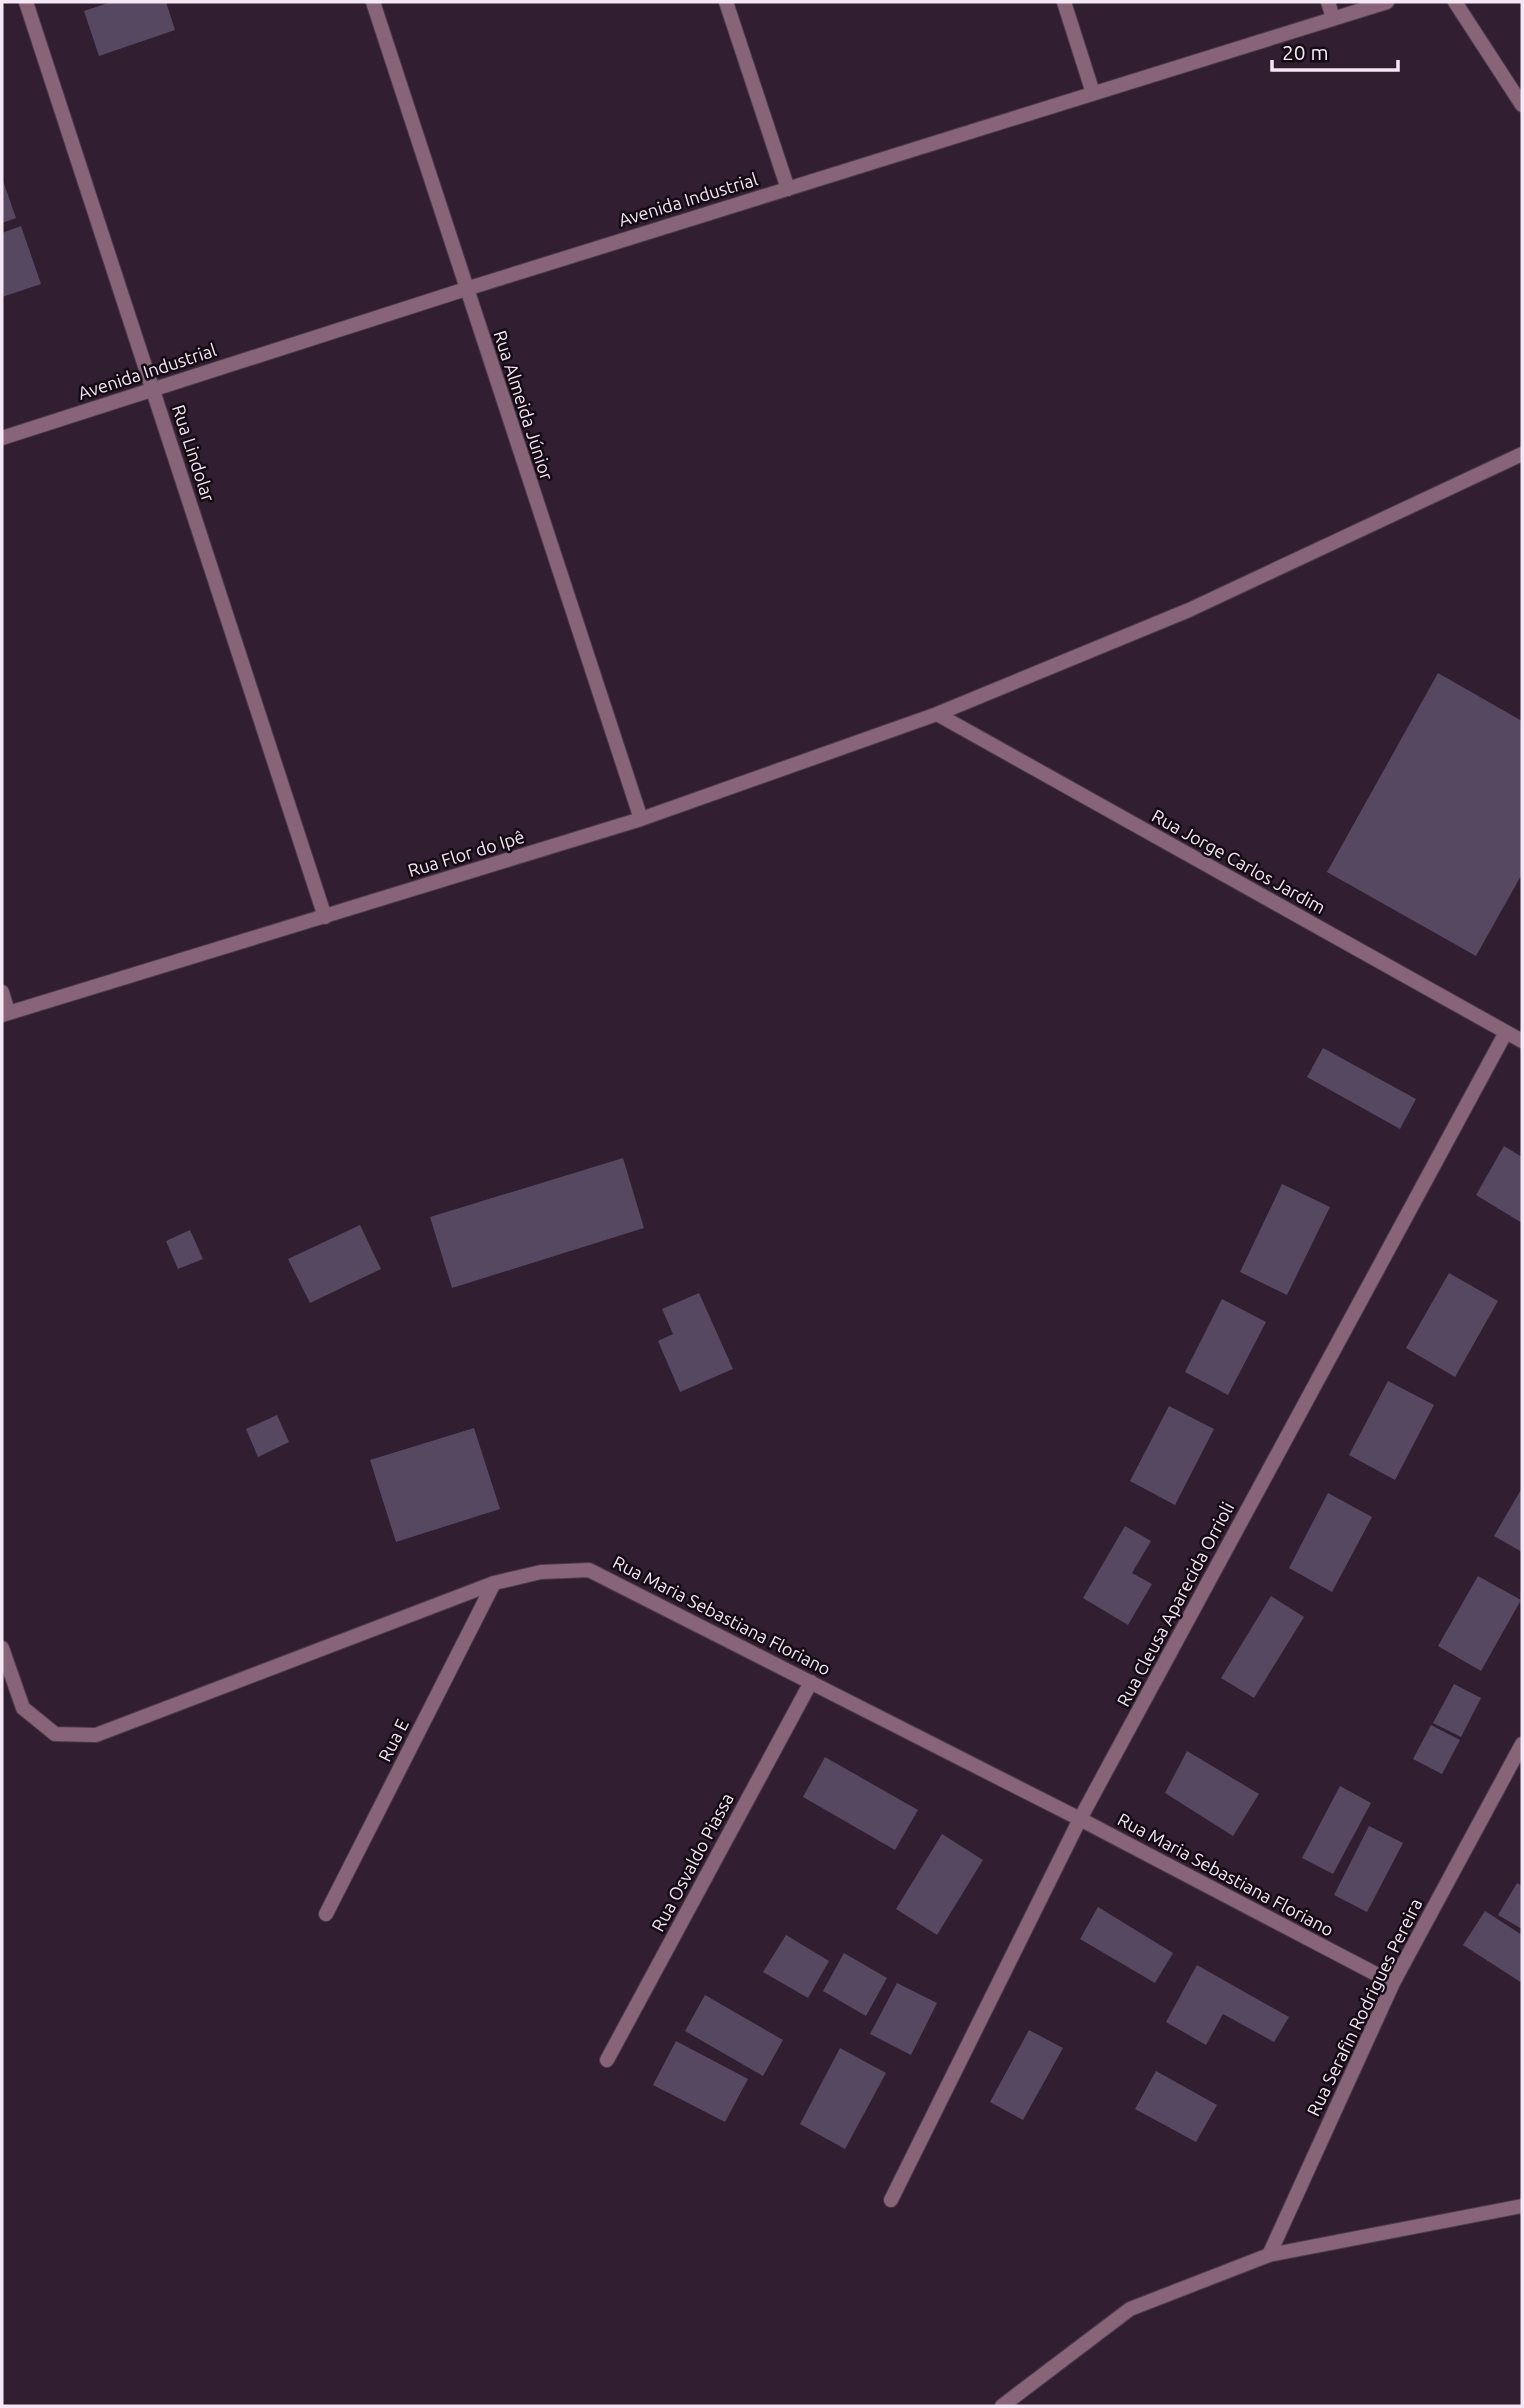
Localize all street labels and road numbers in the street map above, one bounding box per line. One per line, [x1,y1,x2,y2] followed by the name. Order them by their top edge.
[616,168,760,230] street label: Avenida Industrial
[490,328,558,483] street label: Rua Almeida Júnior
[75,339,219,403] street label: Avenida Industrial
[169,402,219,504] street label: Rua Lindolar
[1149,805,1329,917] street label: Rua Jorge Carlos Jardim
[405,826,527,880] street label: Rua Flor do Ipê
[1113,1498,1237,1710] street label: Rua Cleusa Aparecida Orrioli
[610,1551,834,1679] street label: Rua Maria Sebastiana Floriano
[374,1715,412,1765] street label: Rua E
[647,1789,737,1935] street label: Rua Osvaldo Piassa
[1115,1808,1337,1940] street label: Rua Maria Sebastiana Floriano
[1303,1895,1425,2119] street label: Rua Serafin Rodrigues Pereira

